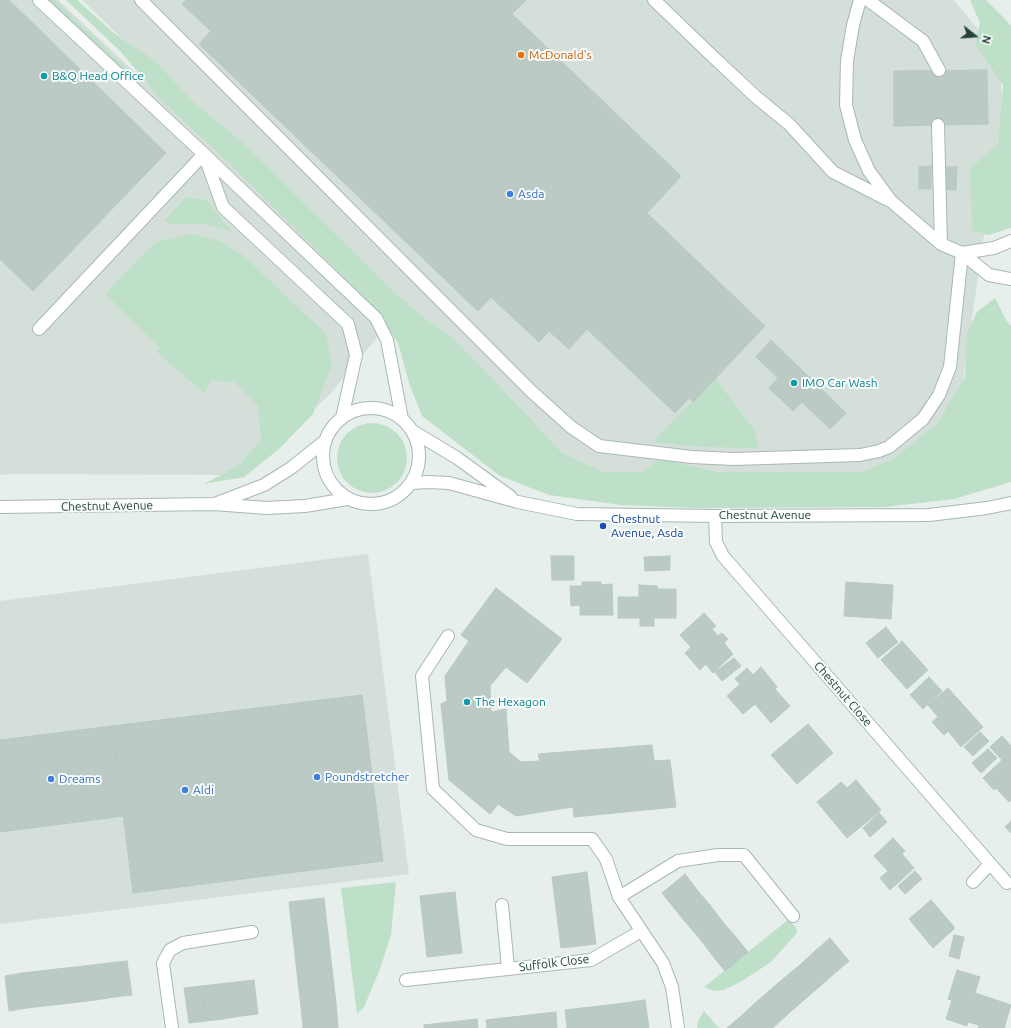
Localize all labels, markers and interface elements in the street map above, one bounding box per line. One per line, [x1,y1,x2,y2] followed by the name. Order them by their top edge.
[955,16,995,56] north arrow
[980,34,993,45] text: N
[529,48,592,62] place label: McDonald's
[516,50,526,60] marker: McDonald's
[52,69,144,83] place label: B&Q Head Office
[39,71,49,81] marker: B&Q Head Office
[518,187,544,201] place label: Asda
[505,189,515,199] marker: Asda
[802,376,877,390] place label: IMO Car Wash
[789,378,799,388] marker: IMO Car Wash
[61,498,153,514] street label: Chestnut Avenue
[719,508,811,522] street label: Chestnut Avenue
[611,512,683,540] place label: Chestnut Avenue, Asda
[598,521,608,531] marker: Chestnut Avenue, Asda
[811,659,875,729] street label: Chestnut Close
[475,695,546,709] place label: The Hexagon
[462,697,472,707] marker: The Hexagon
[325,770,409,784] place label: Poundstretcher
[59,772,100,786] place label: Dreams
[312,772,322,782] marker: Poundstretcher
[46,774,56,784] marker: Dreams
[193,783,214,797] place label: Aldi
[180,785,190,795] marker: Aldi
[518,952,590,974] street label: Suffolk Close

